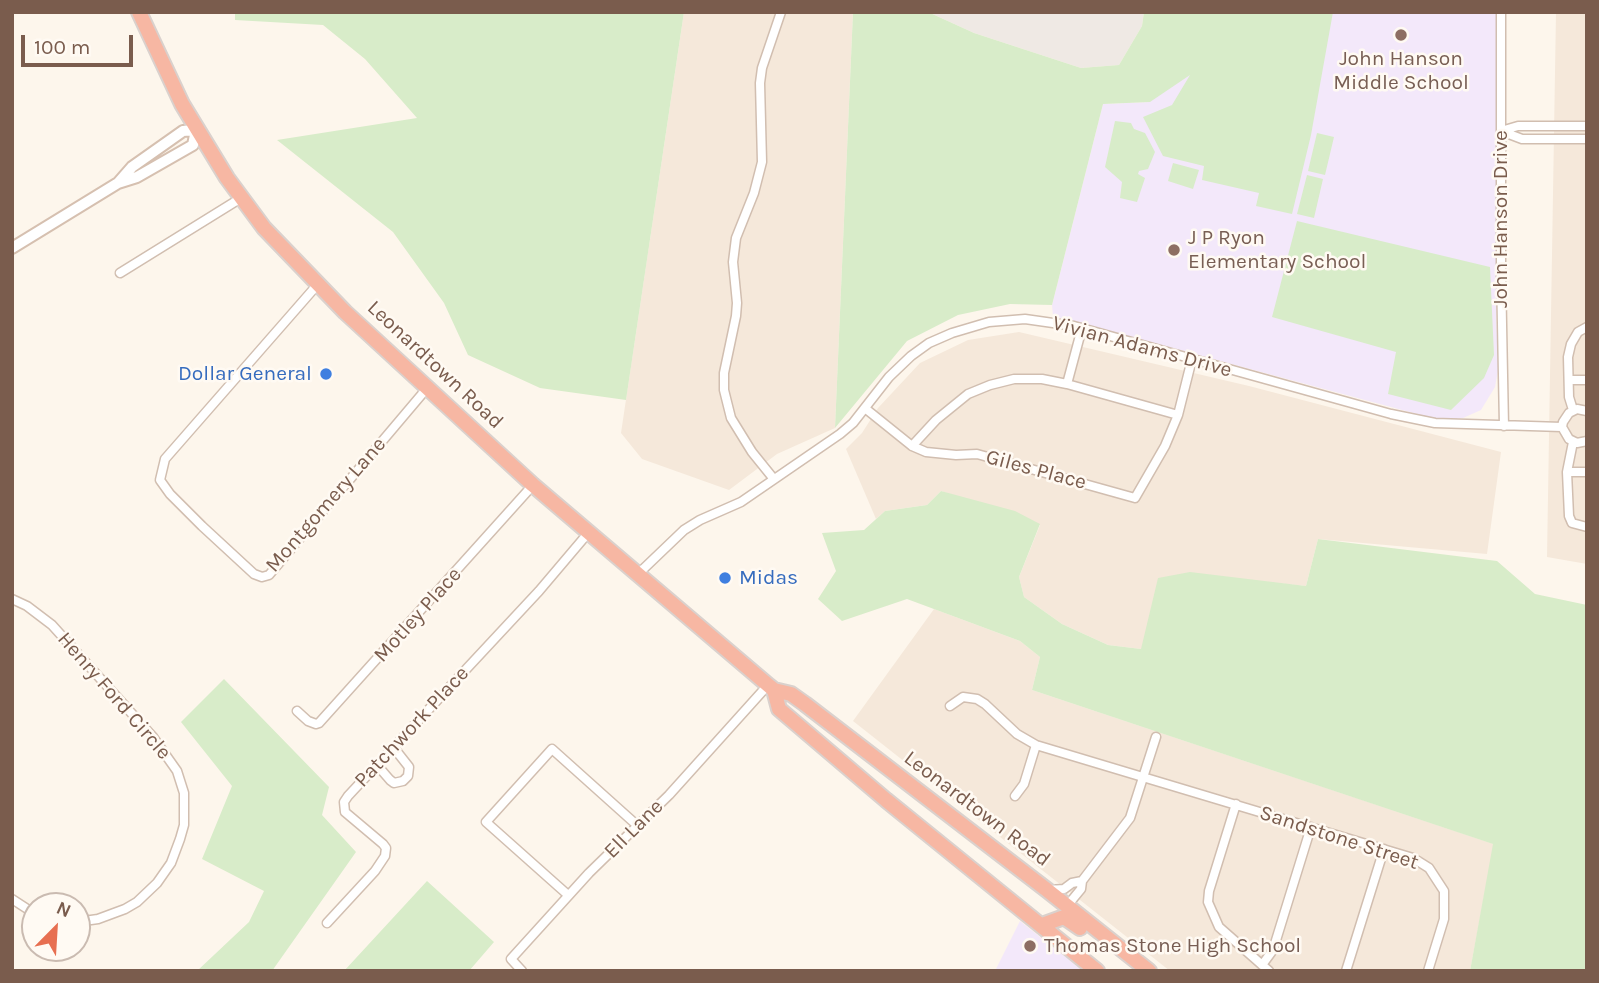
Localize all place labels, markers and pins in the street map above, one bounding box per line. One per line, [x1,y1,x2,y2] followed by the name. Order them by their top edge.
[1393,27,1409,43] marker: John Hanson Middle School
[1333,46,1469,96] place label: John Hanson Middle School
[1188,225,1366,275] place label: J P Ryon Elementary School
[1166,242,1182,258] marker: J P Ryon Elementary School
[178,361,312,387] place label: Dollar General
[318,366,334,382] marker: Dollar General
[739,565,798,591] place label: Midas
[717,570,733,586] marker: Midas
[1044,933,1301,959] place label: Thomas Stone High School
[1022,938,1038,954] marker: Thomas Stone High School

